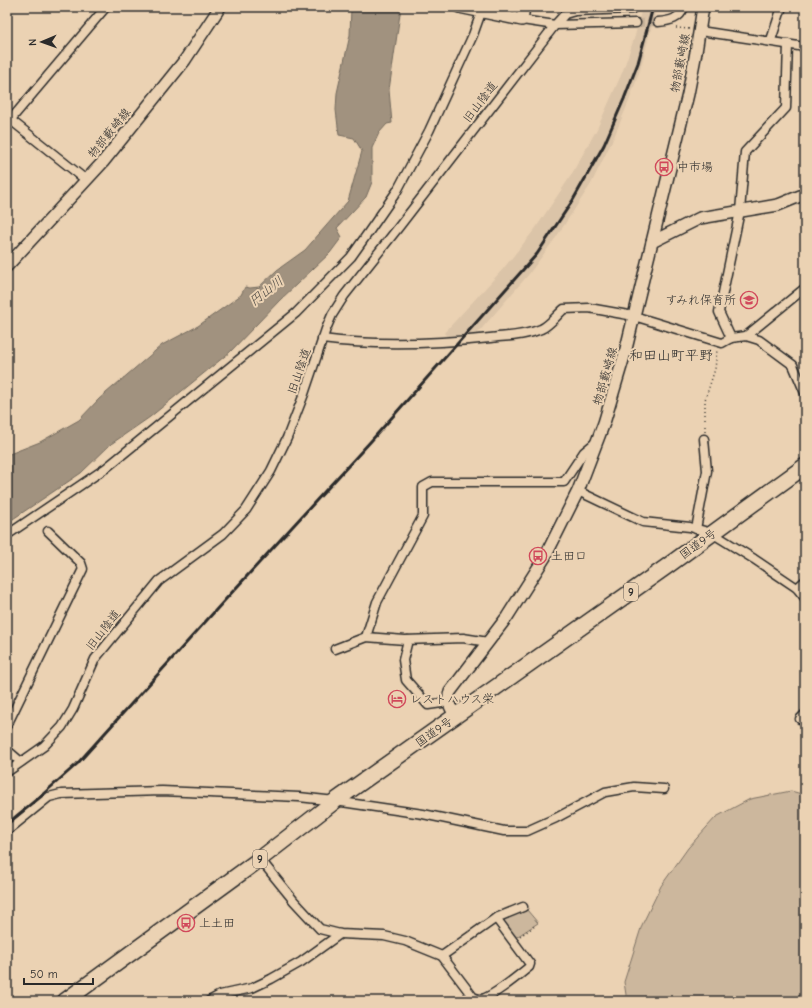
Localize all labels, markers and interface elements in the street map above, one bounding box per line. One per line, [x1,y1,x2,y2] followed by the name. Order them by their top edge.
[22,22,62,62] north arrow
[667,32,693,94] street label: 物部藪崎線
[26,39,39,46] text: N
[460,79,500,125] street label: 旧山陰道
[85,105,133,161] street label: 物部藪崎線
[654,157,674,177] bus stop icon: 中市場
[677,160,713,174] place label: 中市場
[246,273,286,309] water label: 円山川
[739,290,759,310] school or university icon: すみれ保育所
[665,293,736,307] place label: すみれ保育所
[590,345,620,407] street label: 物部藪崎線
[285,346,313,396] street label: 旧山陰道
[629,347,713,364] district label: 和田山町平野
[677,526,719,562] street label: 国道9号
[528,546,548,566] bus stop icon: 土田口
[551,549,587,563] place label: 土田口
[624,583,638,601] road number: 9
[83,607,123,653] street label: 旧山陰道
[387,689,407,709] hotel icon: レストハウス栄
[410,692,494,706] place label: レストハウス栄
[413,714,455,750] street label: 国道9号
[253,850,267,868] road number: 9
[176,913,196,933] bus stop icon: 上土田
[199,916,235,930] place label: 上土田
[24,960,93,986] scale bar
[30,967,58,981] text: 50 m

